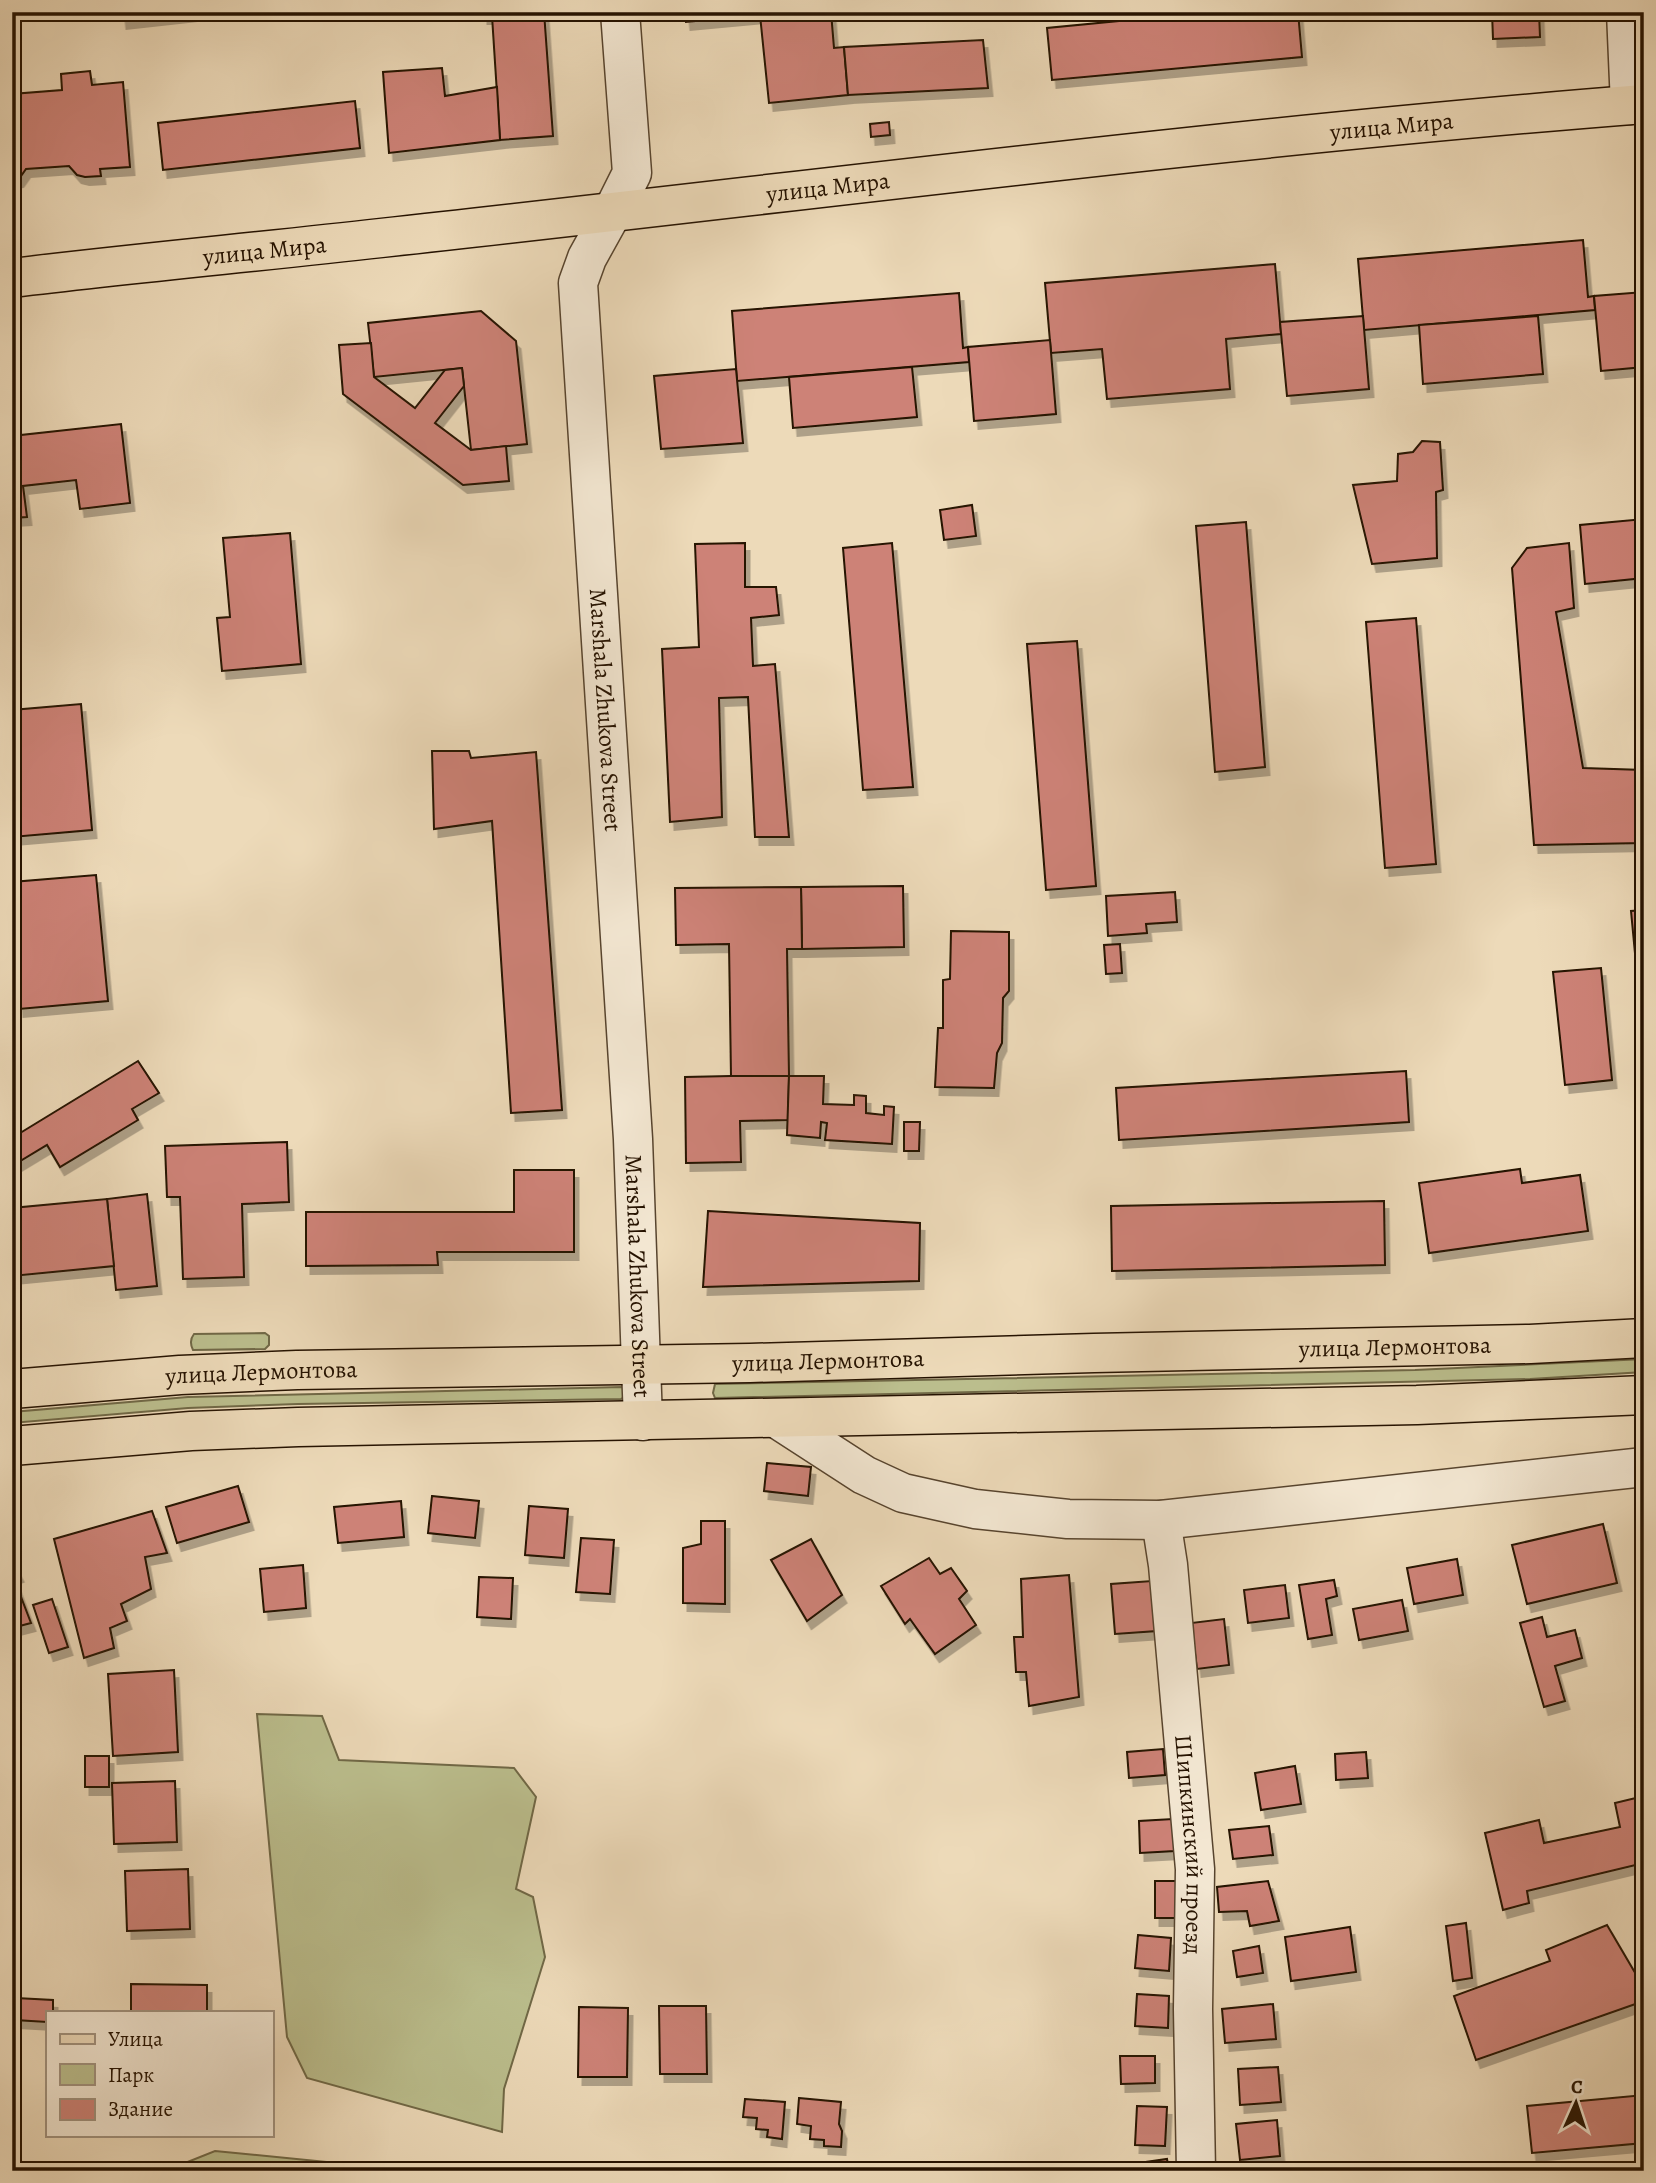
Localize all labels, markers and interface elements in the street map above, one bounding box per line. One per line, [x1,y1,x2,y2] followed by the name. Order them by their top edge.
[1327,104,1455,148] street label: улица Мира
[764,164,891,210] street label: улица Мира
[200,228,328,273] street label: улица Мира
[582,587,629,833] street label: Marshala Zhukova Street
[618,1154,658,1398] street label: Marshala Zhukova Street
[1298,1329,1492,1365] street label: улица Лермонтова
[731,1342,925,1379] street label: улица Лермонтова
[163,1353,358,1392] street label: улица Лермонтова
[1167,1733,1211,1955] street label: Шипкинский проезд
[46,2011,273,2138] legend
[108,2025,163,2053] text: Улица
[108,2061,154,2089] text: Парк
[1540,2068,1610,2138] north arrow
[1570,2074,1583,2100] text: С
[108,2095,173,2123] text: Здание

